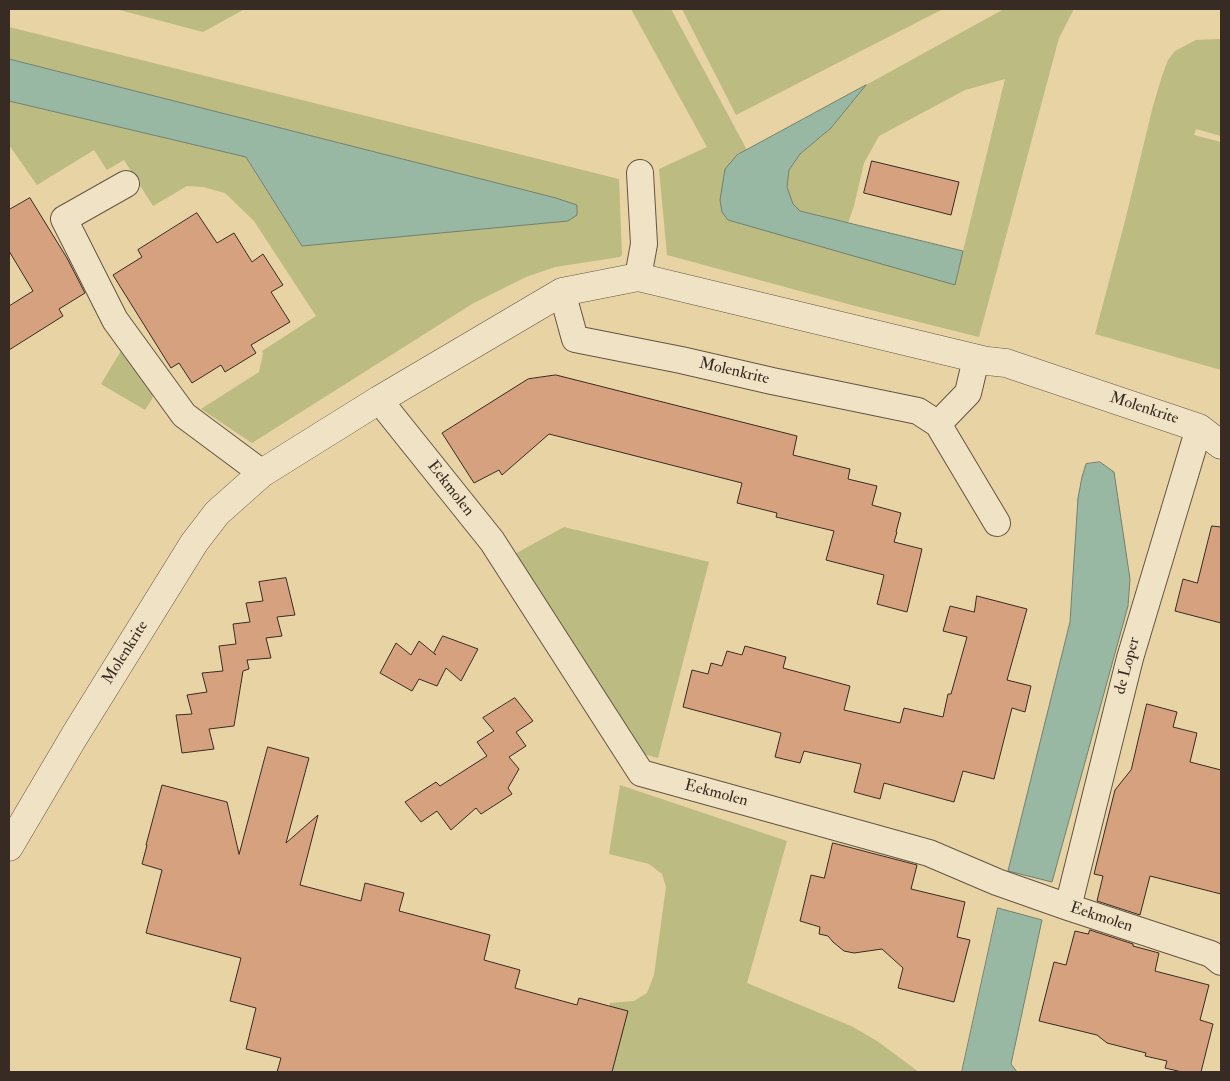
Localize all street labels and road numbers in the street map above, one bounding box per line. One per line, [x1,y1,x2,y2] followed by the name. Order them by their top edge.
[697,355,771,389] street label: Molenkrite
[1107,389,1181,429] street label: Molenkrite
[422,458,478,520] street label: Eekmolen
[99,618,153,688] street label: Molenkrite
[1111,635,1145,697] street label: de Loper
[682,776,750,812] street label: Eekmolen
[1067,899,1135,937] street label: Eekmolen

